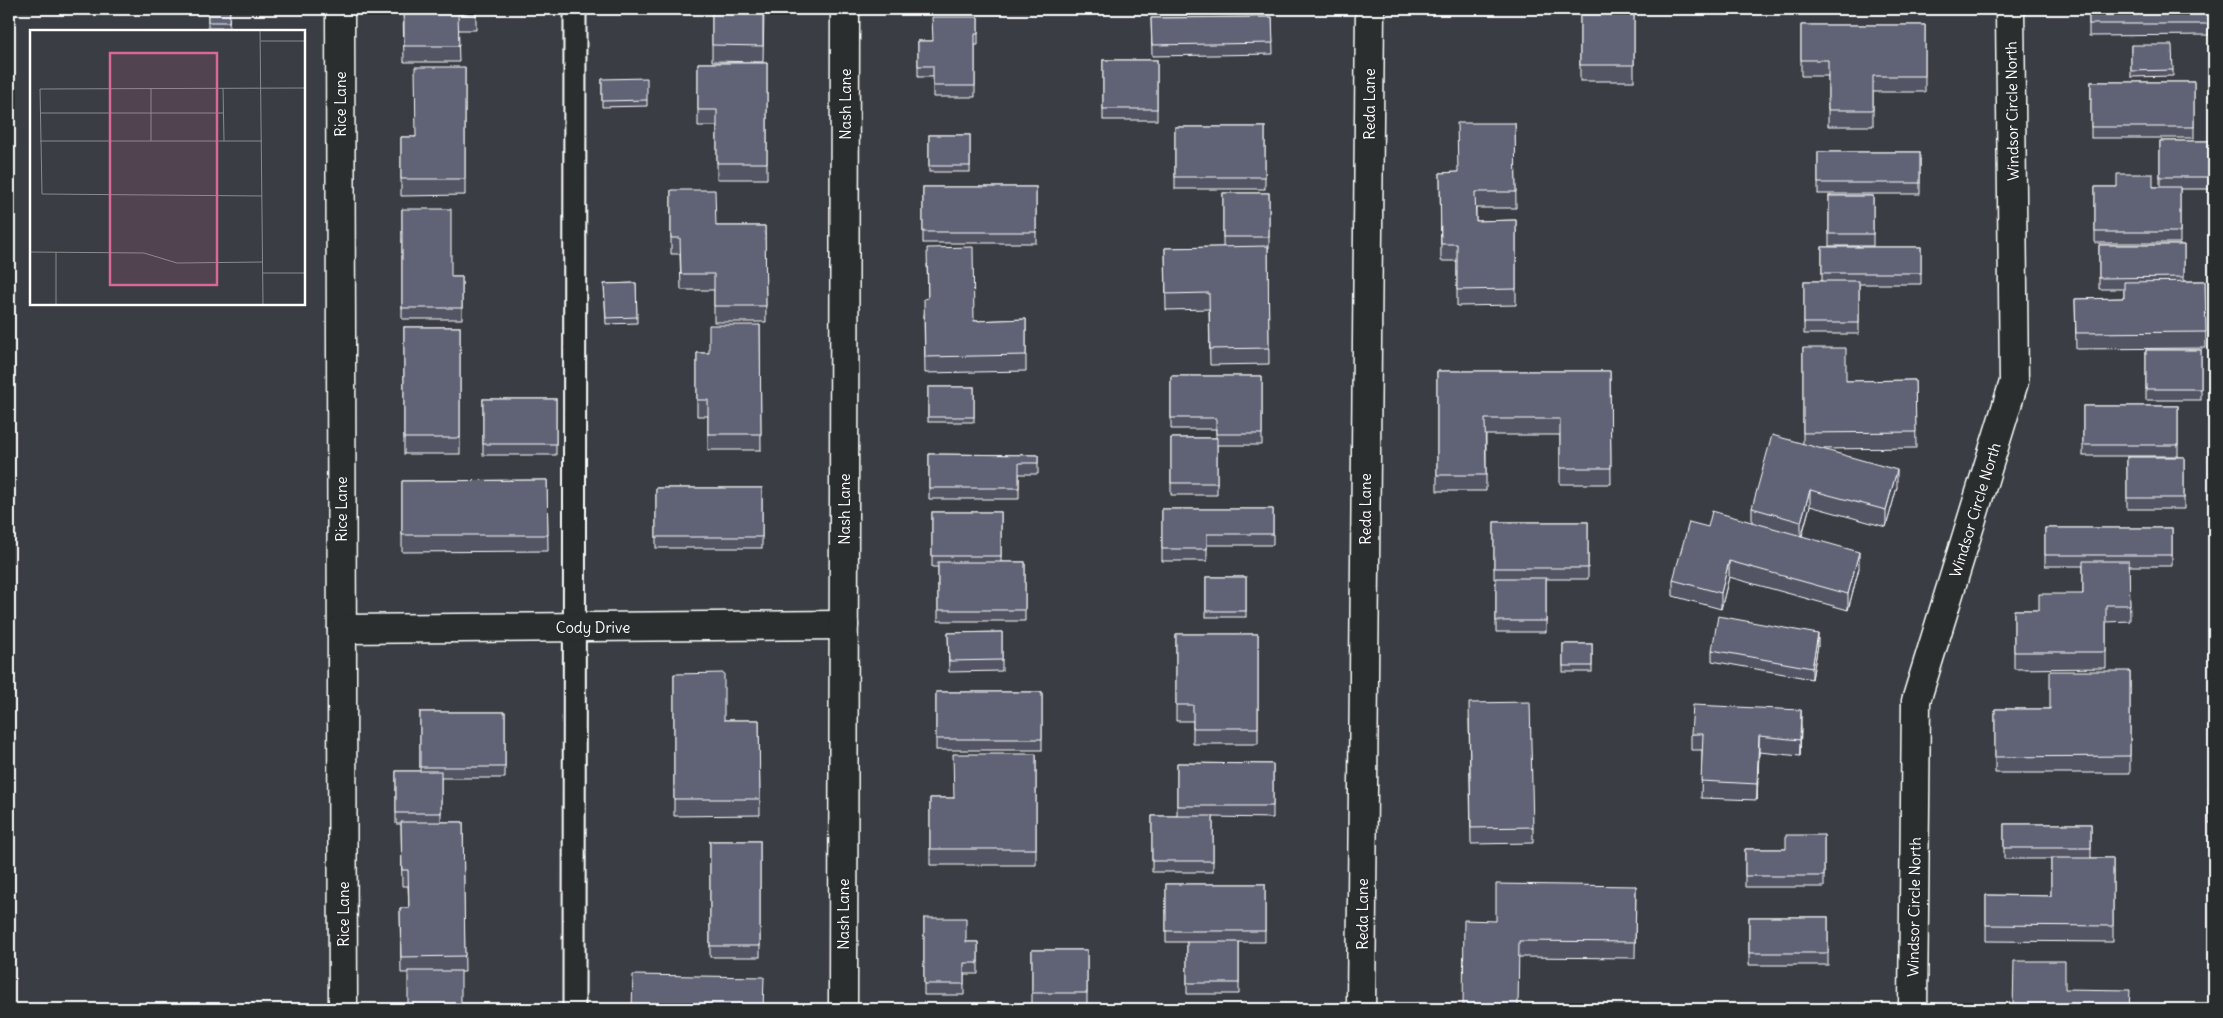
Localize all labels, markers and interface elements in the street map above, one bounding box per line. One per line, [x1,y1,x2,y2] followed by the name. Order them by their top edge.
[30,30,305,305] inset map
[2001,41,2023,181] street label: Windsor Circle North
[836,68,855,140] street label: Nash Lane
[1360,68,1379,140] street label: Reda Lane
[331,71,350,137] street label: Rice Lane
[1945,440,2005,580] street label: Windsor Circle North
[835,473,854,545] street label: Nash Lane
[1356,473,1375,545] street label: Reda Lane
[332,476,351,542] street label: Rice Lane
[556,618,630,637] street label: Cody Drive
[1903,837,1925,977] street label: Windsor Circle North
[834,878,853,950] street label: Nash Lane
[1353,878,1372,950] street label: Reda Lane
[334,881,353,947] street label: Rice Lane

